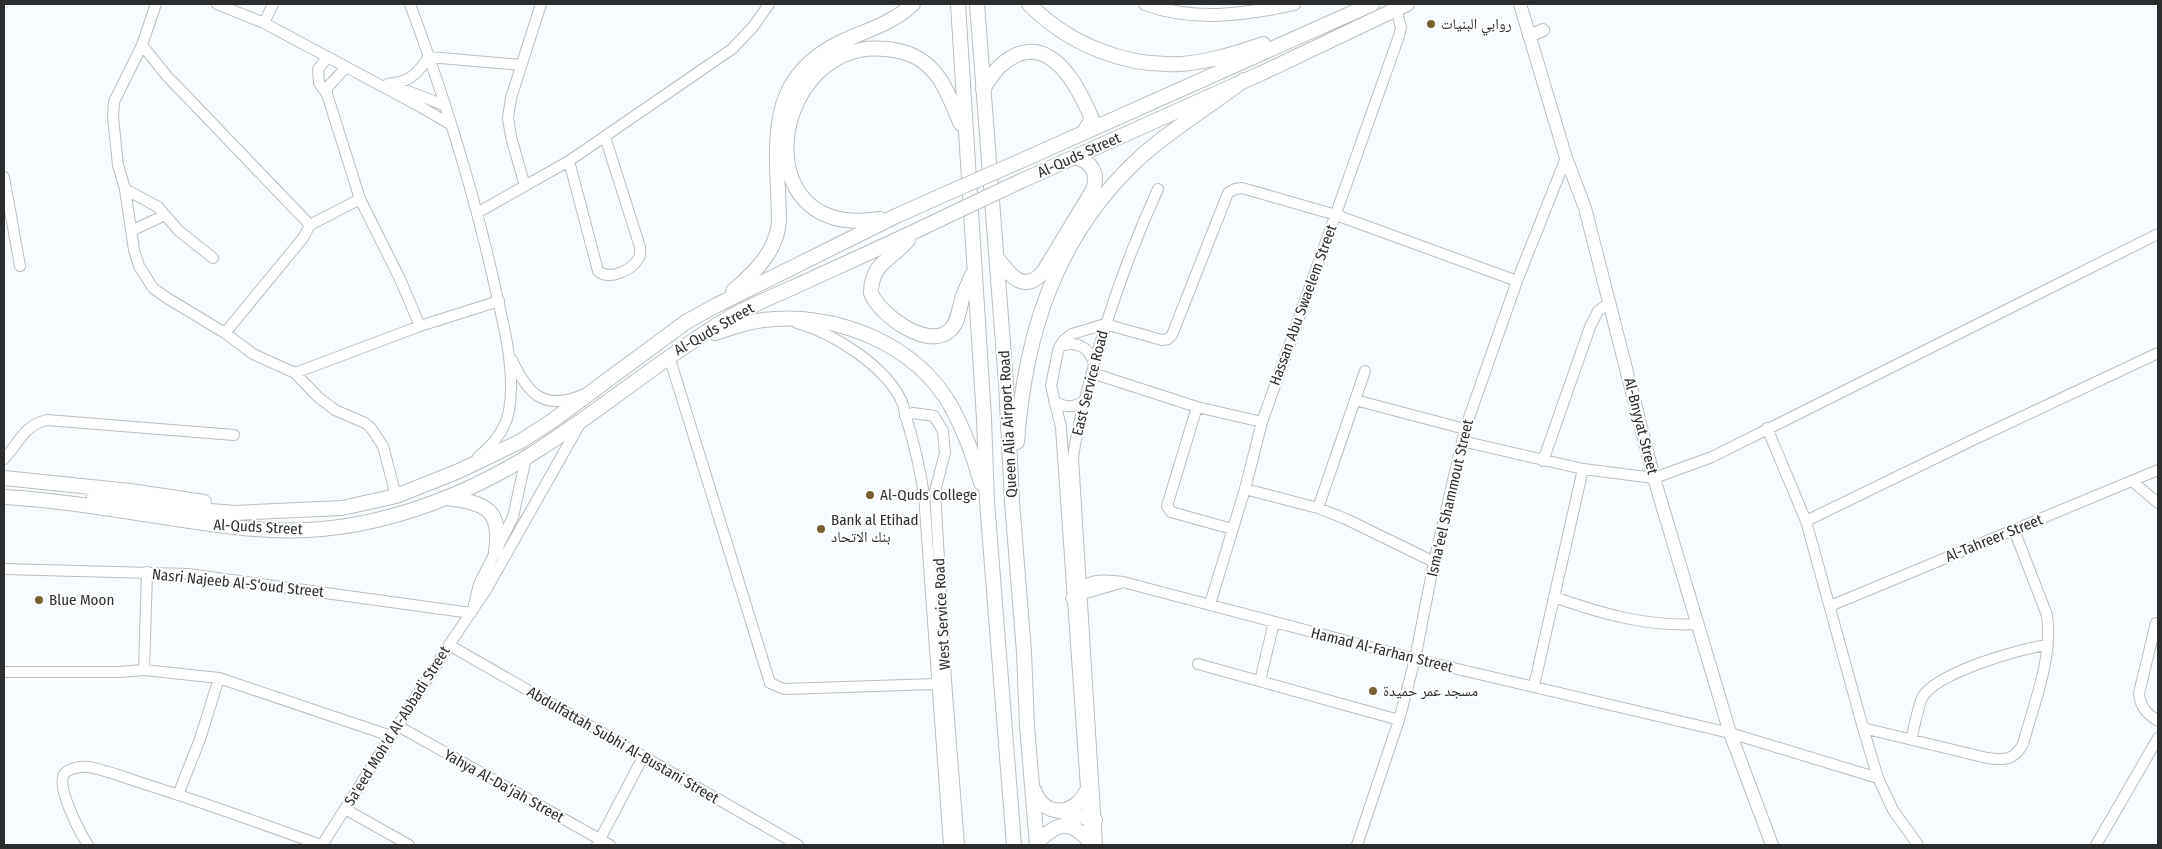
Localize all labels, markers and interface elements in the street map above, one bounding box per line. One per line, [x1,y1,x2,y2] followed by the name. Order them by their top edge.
[1441,15,1512,36] place label: روابي البنيات
[1425,18,1437,30] marker: روابي البنيات
[1035,129,1124,181] street label: Al-Quds Street
[1265,222,1341,388] street label: Hassan Abu Swaelem Street
[671,299,757,359] street label: Al-Quds Street
[1068,329,1112,437] street label: East Service Road
[995,350,1021,498] street label: Queen Alia Airport Road
[1620,376,1662,476] street label: Al-Bnyyat Street
[1423,417,1477,578] street label: Isma'eel Shammout Street
[880,486,977,504] place label: Al-Quds College
[864,489,876,501] marker: Al-Quds College
[1943,510,2045,566] street label: Al-Tahreer Street
[831,511,918,546] place label: Bank al Etihad بنك الاتحاد
[213,516,303,538] street label: Al-Quds Street
[815,523,827,535] marker: Bank al Etihad بنك الاتحاد
[930,558,954,670] street label: West Service Road
[151,565,325,601] street label: Nasri Najeeb Al-S‘oud Street
[49,591,114,609] place label: Blue Moon
[33,594,45,606] marker: Blue Moon
[1309,624,1455,676] street label: Hamad Al-Farhan Street
[340,643,454,809] street label: Sa'eed Moh'd Al-Abbadi Street
[1383,682,1478,700] place label: مسجد عمر حميدة
[524,683,722,807] street label: Abdulfattah Subhi Al-Bustani Street
[1367,685,1379,697] marker: مسجد عمر حميدة
[441,746,567,827] street label: Yahya Al-Da‘jah Street

